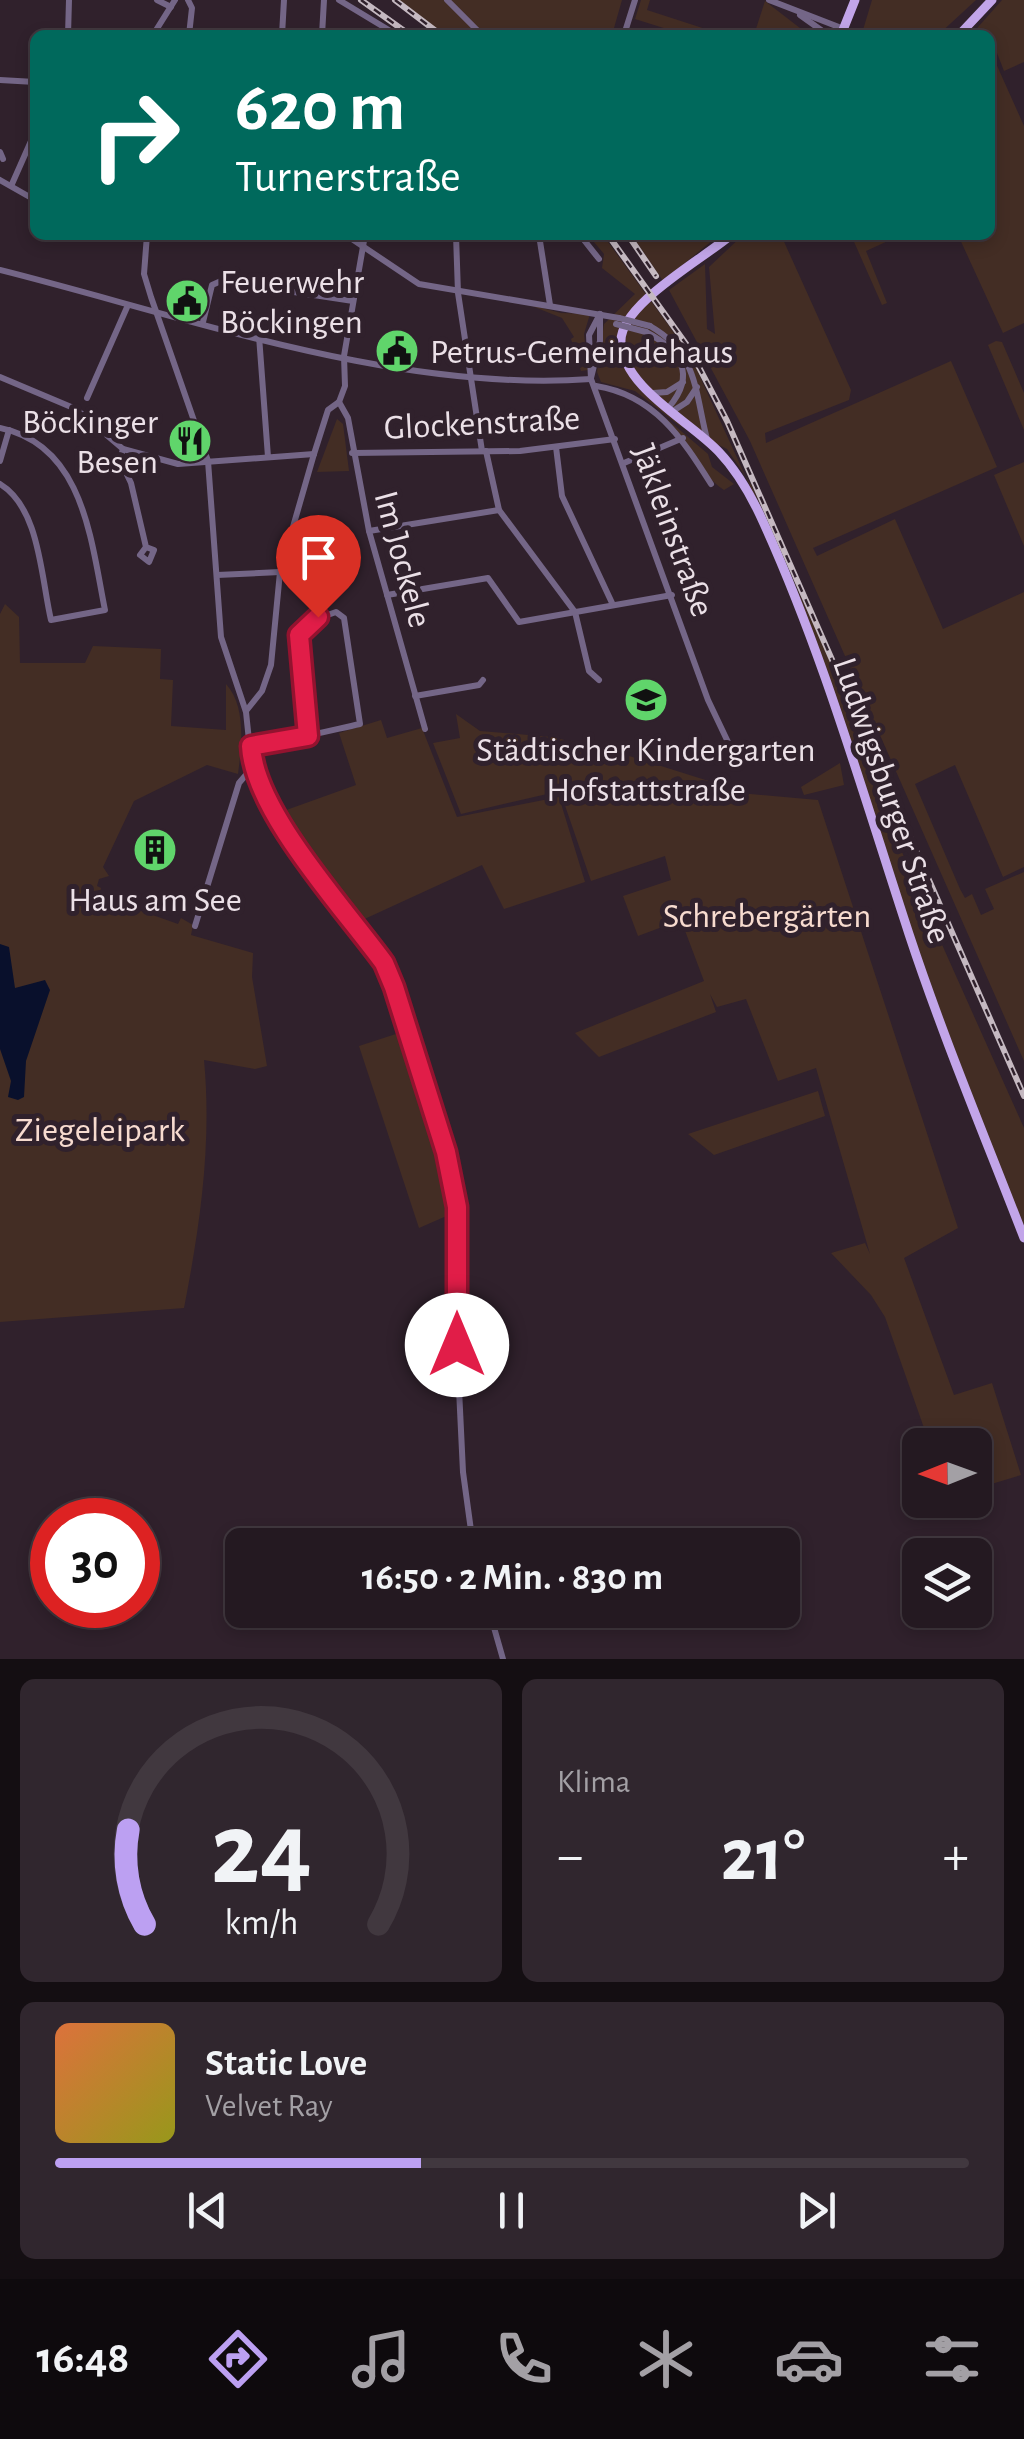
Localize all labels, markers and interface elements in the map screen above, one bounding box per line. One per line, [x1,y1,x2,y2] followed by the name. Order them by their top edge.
[70,70,200,200] icon: right
[235,73,405,143] text: 620 m
[235,155,461,200] text: Turnerstraße
[220,265,365,340] place label: Feuerwehr Böckingen
[164,278,210,324] public building icon: Feuerwehr Böckingen
[374,328,420,374] public building icon: Petrus-Gemeindehaus
[430,335,733,370] place label: Petrus-Gemeindehaus
[383,401,581,446] street label: Glockenstraße
[22,405,159,480] place label: Böckinger Besen
[167,418,213,464] restaurant icon: Böckinger Besen
[625,440,720,621] street label: Jäkleinstraße
[368,487,438,632] street label: Im Jockele
[276,515,361,618] pin
[291,530,346,585] icon: arrive
[826,653,957,948] street label: Ludwigsburger Straße
[623,677,669,723] school or university icon: Städtischer Kindergarten Hofstattstraße
[476,733,816,808] place label: Städtischer Kindergarten Hofstattstraße
[132,827,178,873] building icon: Haus am See
[68,883,242,918] place label: Haus am See
[663,899,871,934] park label: Schrebergärten
[15,1113,185,1148] park label: Ziegeleipark
[405,1293,509,1397] position arrow
[902,1428,992,1518] north arrow
[902,1428,992,1628] map controls
[30,1498,160,1628] speed limit sign: 30
[902,1538,992,1628] button: layers
[362,1559,663,1597] text: 16:50 · 2 Min. · 830 m
[557,1766,631,1798] text: Klima
[210,1799,312,1903] text: 24
[721,1819,805,1894] text: 21°
[557,1829,583,1884] text: −
[943,1829,969,1884] text: +
[224,1905,298,1941] text: km/h
[205,2045,367,2083] text: Static Love
[205,2090,333,2122] text: Velvet Ray
[180,2183,235,2238] icon: previous
[484,2183,539,2238] icon: pause
[789,2183,844,2238] icon: next
[203,2324,273,2394] icon: directions
[346,2324,416,2394] icon: music
[489,2324,559,2394] icon: phone
[631,2324,701,2394] icon: climate
[774,2324,844,2394] icon: car
[917,2324,987,2394] icon: filters
[36,2336,130,2381] text: 16:48

